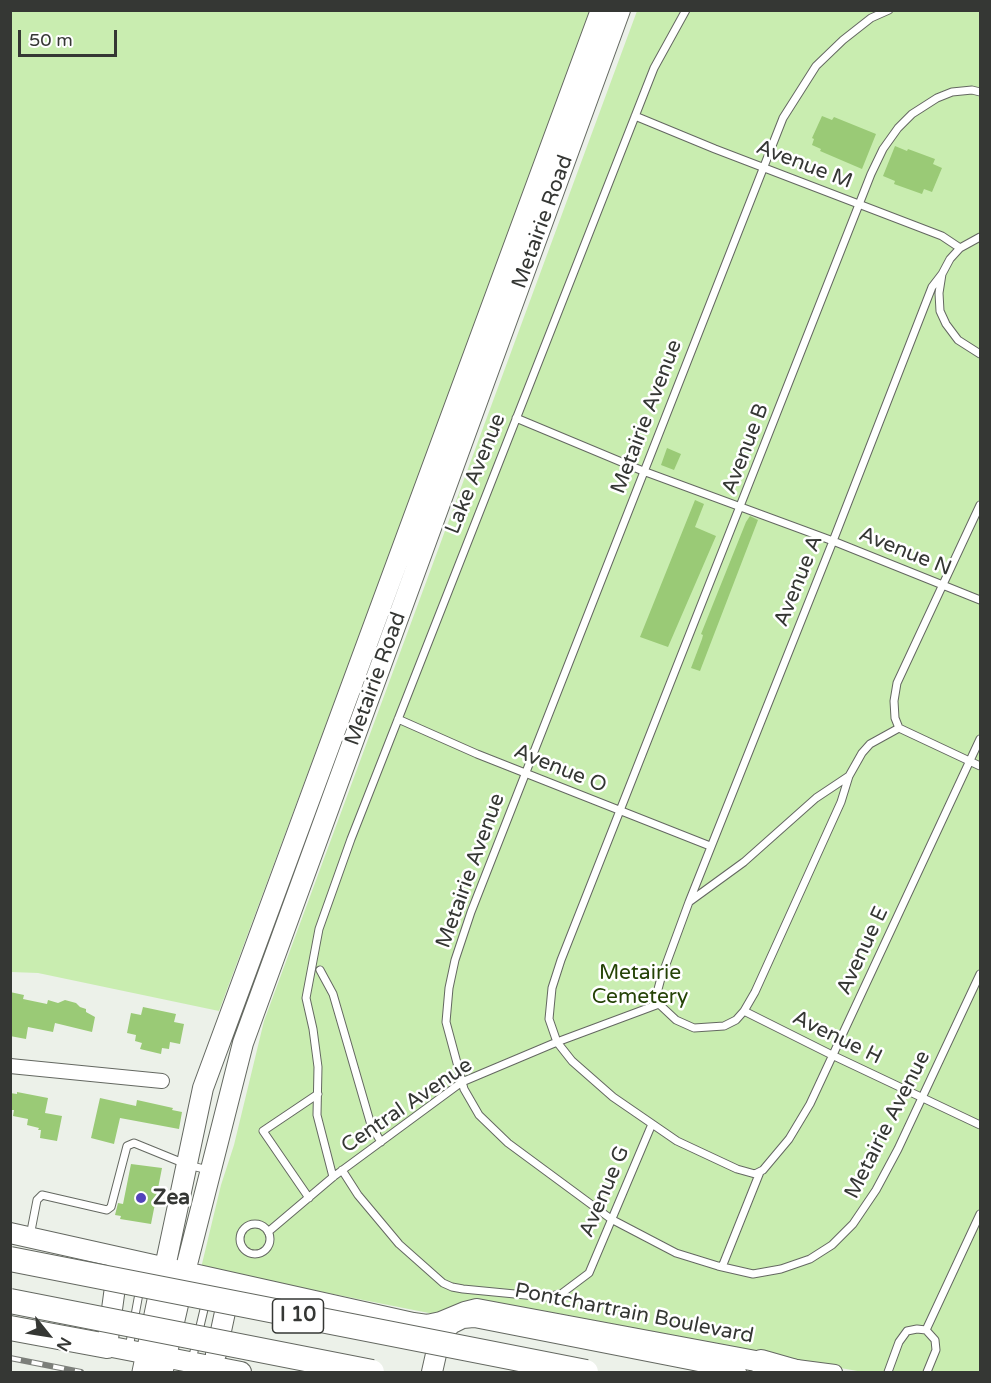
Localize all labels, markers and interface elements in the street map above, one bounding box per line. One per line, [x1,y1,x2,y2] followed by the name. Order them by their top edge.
[21,18,120,56] scale bar
[29,29,73,51] text: 50 m
[752,135,856,195] street label: Avenue M
[507,152,579,292] street label: Metairie Road
[606,337,688,497] street label: Metairie Avenue
[717,400,775,498] street label: Avenue B
[440,410,512,538] street label: Lake Avenue
[855,522,955,582] street label: Avenue N
[769,532,829,630] street label: Avenue A
[340,609,412,749] street label: Metairie Road
[510,739,610,799] street label: Avenue O
[431,790,511,952] street label: Metairie Avenue
[832,903,894,999] street label: Avenue E
[592,960,688,1010] park label: Metairie Cemetery
[788,1006,886,1070] street label: Avenue H
[840,1047,936,1203] street label: Metairie Avenue
[337,1053,477,1159] street label: Central Avenue
[575,1143,635,1241] street label: Avenue G
[153,1185,190,1211] place label: Zea
[134,1191,148,1205] marker: Zea
[512,1278,756,1350] street label: Pontchartrain Boulevard
[272,1299,324,1333] road number: I 10
[18,1305,78,1365] north arrow
[52,1333,75,1355] text: N

